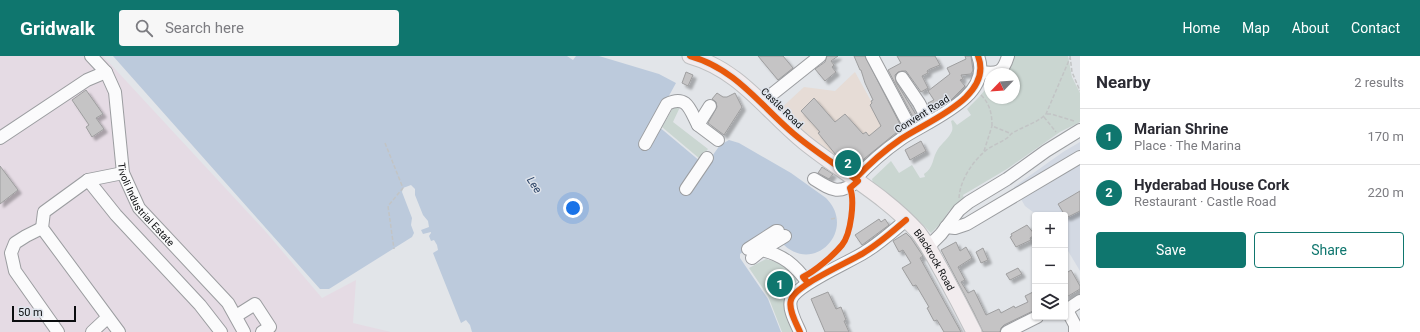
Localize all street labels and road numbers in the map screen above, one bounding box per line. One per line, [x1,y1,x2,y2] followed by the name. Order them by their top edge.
[759,85,805,131] street label: Castle Road
[893,93,951,135] street label: Convent Road
[116,162,177,248] street label: Tivoli Industrial Estate
[912,227,957,292] street label: Blackrock Road

